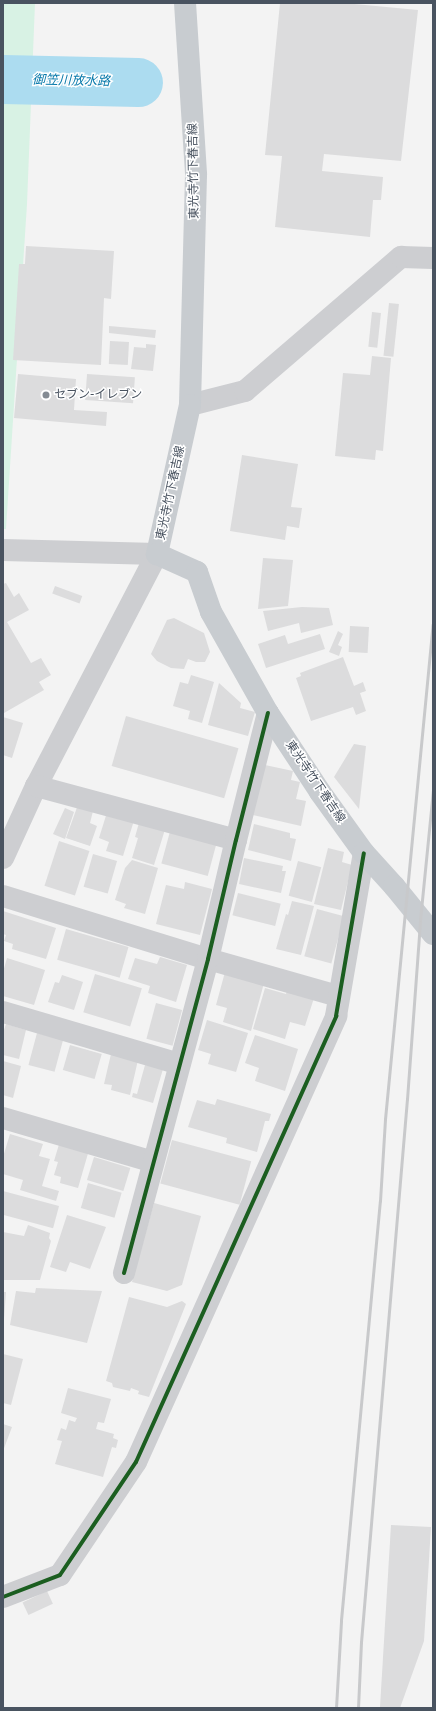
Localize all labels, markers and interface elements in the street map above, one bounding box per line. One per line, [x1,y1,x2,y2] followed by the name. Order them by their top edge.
[32,73,110,89] water label: 御笠川放水路
[186,123,202,219] street label: 東光寺竹下春吉線
[54,388,142,402] place label: セブン-イレブン
[41,390,51,400] marker: セブン-イレブン
[154,445,188,541] street label: 東光寺竹下春吉線
[282,738,348,826] street label: 東光寺竹下春吉線

